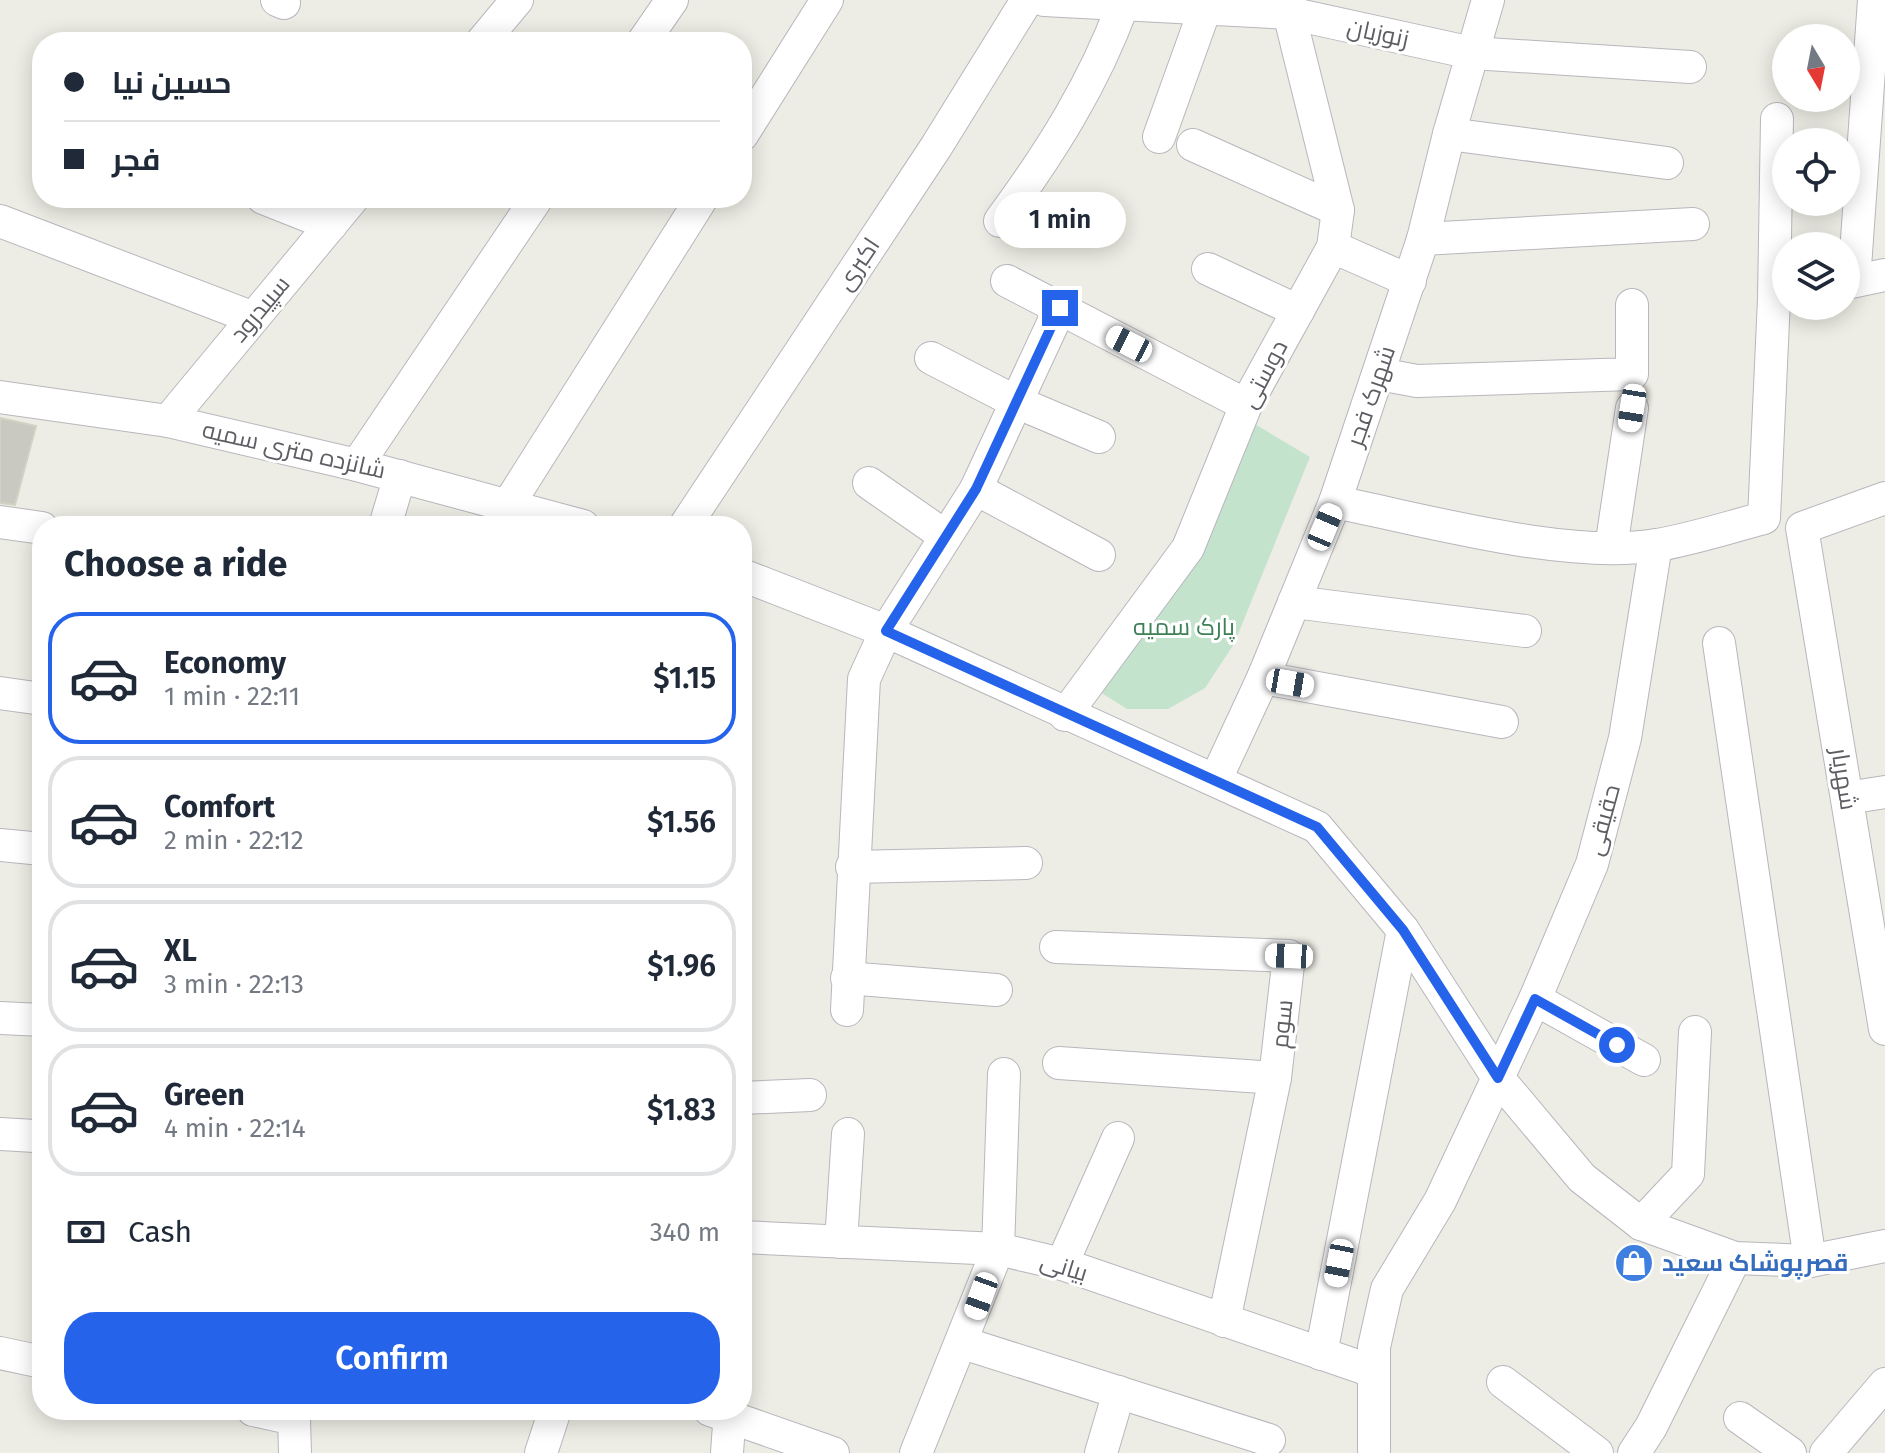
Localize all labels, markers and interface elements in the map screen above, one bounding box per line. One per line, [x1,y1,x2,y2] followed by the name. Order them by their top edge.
[1345,13,1411,53] street label: زنوزیان
[1772,24,1860,112] north arrow
[1772,24,1860,320] map controls
[112,65,231,101] text: حسین نیا
[1772,128,1860,216] button: locate
[112,142,160,178] text: فجر
[994,192,1126,248] callout: 1 min
[1029,204,1091,235] text: 1 min
[830,232,886,296] street label: اکبری
[1772,232,1860,320] button: layers
[224,270,296,348] street label: سپیدرود
[1042,290,1078,326] route end
[1102,322,1156,366] car
[1235,335,1293,413] street label: دوستی
[1340,342,1401,452] street label: شهرک فجر
[1616,382,1648,434] car
[200,415,388,485] street label: شانزده متری سمیه
[1305,500,1345,554] car
[64,542,287,586] text: Choose a ride
[1133,613,1236,643] park label: پارک سمیه
[68,642,140,714] icon: car
[164,645,286,681] text: Economy
[653,660,716,696] text: $1.15
[1264,667,1316,699] car
[164,681,300,712] text: 1 min · 22:11
[1825,744,1863,812] street label: شهریار
[1580,781,1626,859] street label: حقیقی
[68,786,140,858] icon: car
[164,789,275,825] text: Comfort
[647,804,716,840] text: $1.56
[164,825,304,856] text: 2 min · 22:12
[68,930,140,1002] icon: car
[164,933,197,969] text: XL
[1265,943,1313,969] car
[647,948,716,984] text: $1.96
[164,969,304,1000] text: 3 min · 22:13
[1266,998,1300,1050] street label: سوم
[1599,1027,1635,1063] route start
[68,1074,140,1146] icon: car
[164,1077,245,1113] text: Green
[647,1092,716,1128] text: $1.83
[164,1113,306,1144] text: 4 min · 22:14
[64,1210,108,1254] icon: cash
[128,1214,192,1250] text: Cash
[650,1217,720,1248] text: 340 m
[1323,1237,1355,1289] car
[1613,1242,1655,1284] shop icon: قصرپوشاک سعید
[1037,1247,1091,1287] street label: بیانی
[1662,1249,1848,1280] place label: قصرپوشاک سعید
[962,1269,1000,1323] car
[64,1312,720,1404] button: Confirm

